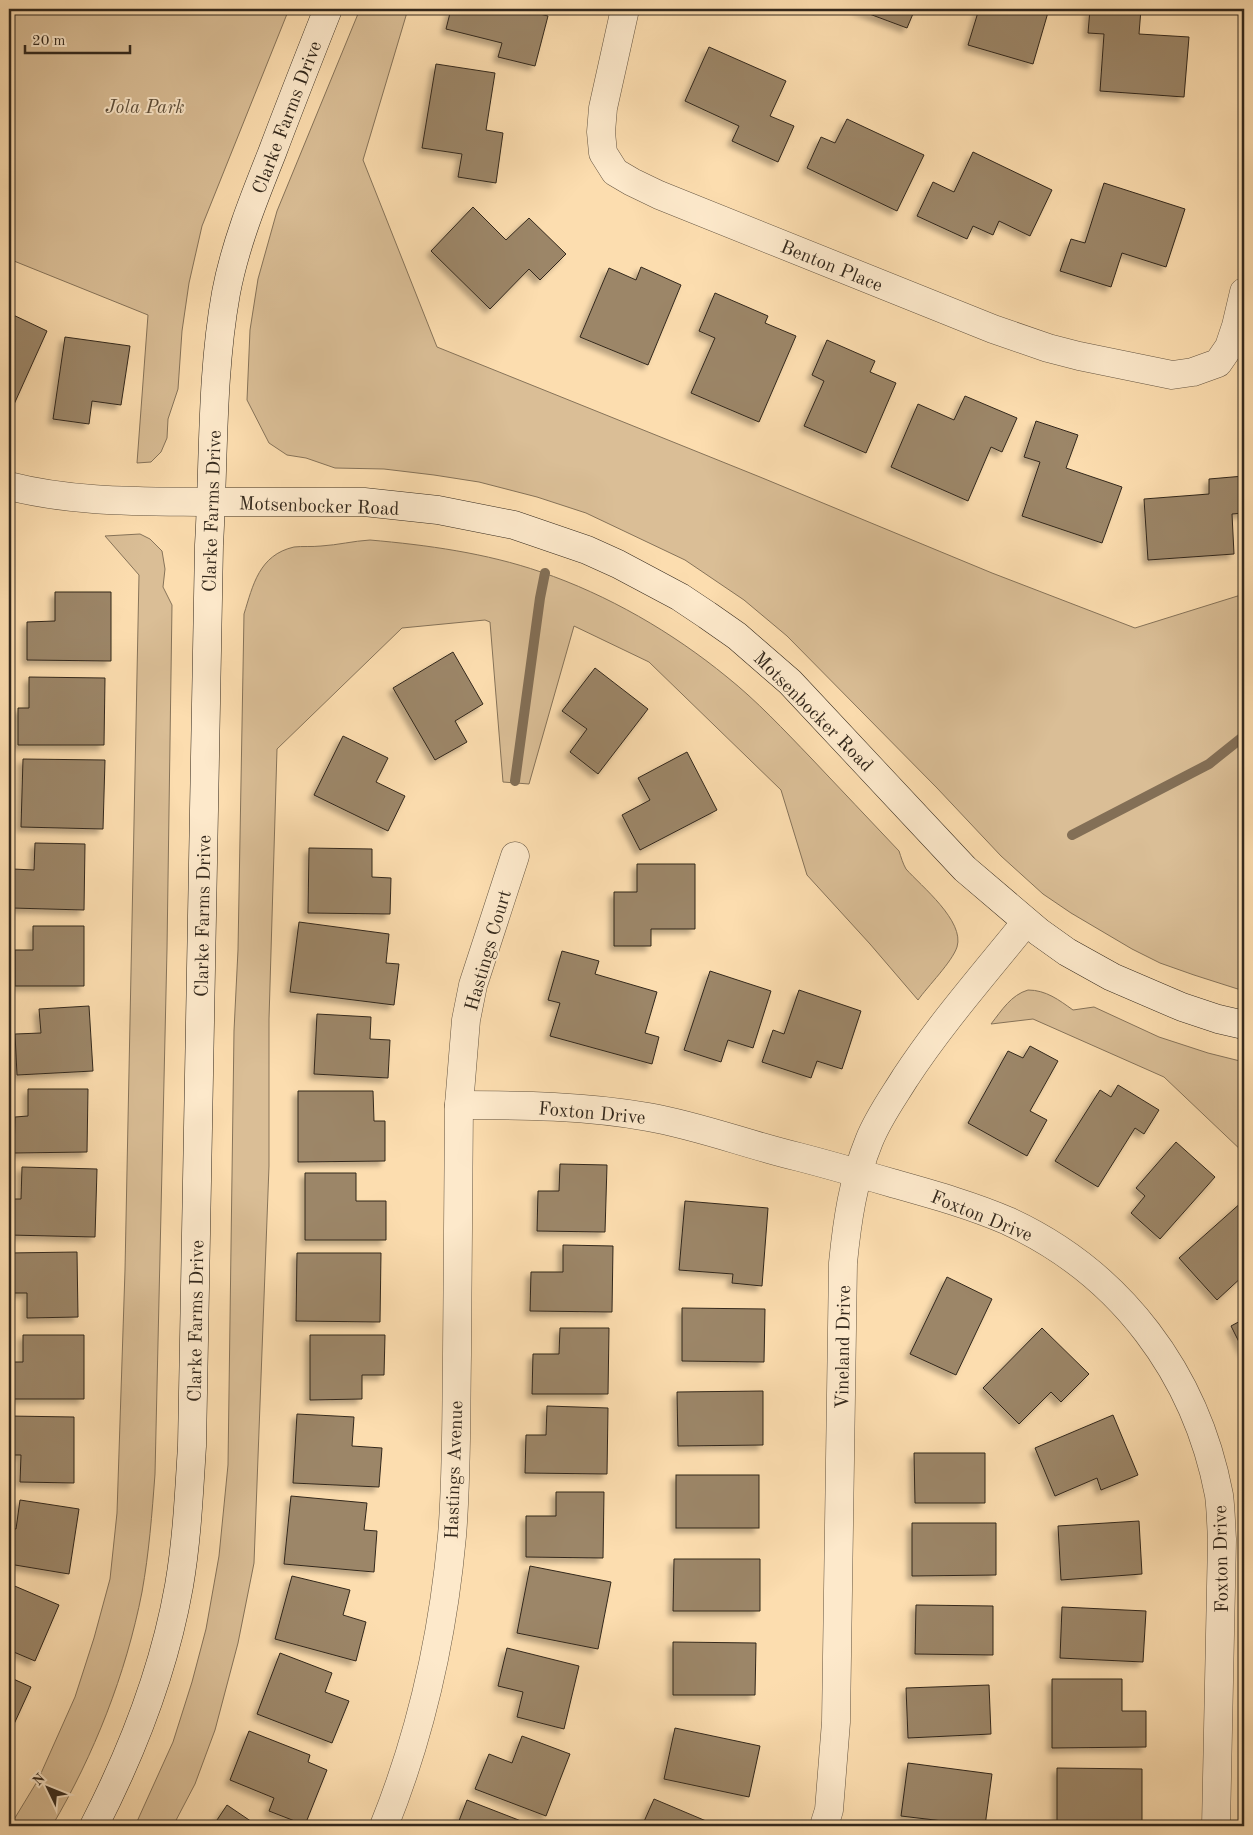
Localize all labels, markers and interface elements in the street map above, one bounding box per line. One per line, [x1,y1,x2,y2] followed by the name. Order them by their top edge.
[25,22,130,54] scale bar
[32,34,66,49] text: 20 m
[250,39,326,197] street label: Clarke Farms Drive
[105,99,185,118] park label: Jola Park
[777,238,885,296] street label: Benton Place
[201,430,226,592] street label: Clarke Farms Drive
[238,495,400,520] street label: Motsenbocker Road
[749,649,876,776] street label: Motsenbocker Road
[194,835,215,997] street label: Clarke Farms Drive
[463,888,516,1013] street label: Hastings Court
[537,1100,646,1129] street label: Foxton Drive
[928,1188,1035,1246] street label: Foxton Drive
[187,1240,208,1402] street label: Clarke Farms Drive
[834,1285,855,1409] street label: Vineland Drive
[444,1400,467,1540] street label: Hastings Avenue
[1212,1505,1233,1613] street label: Foxton Drive
[22,1762,72,1812] north arrow
[30,1771,48,1789] text: N

